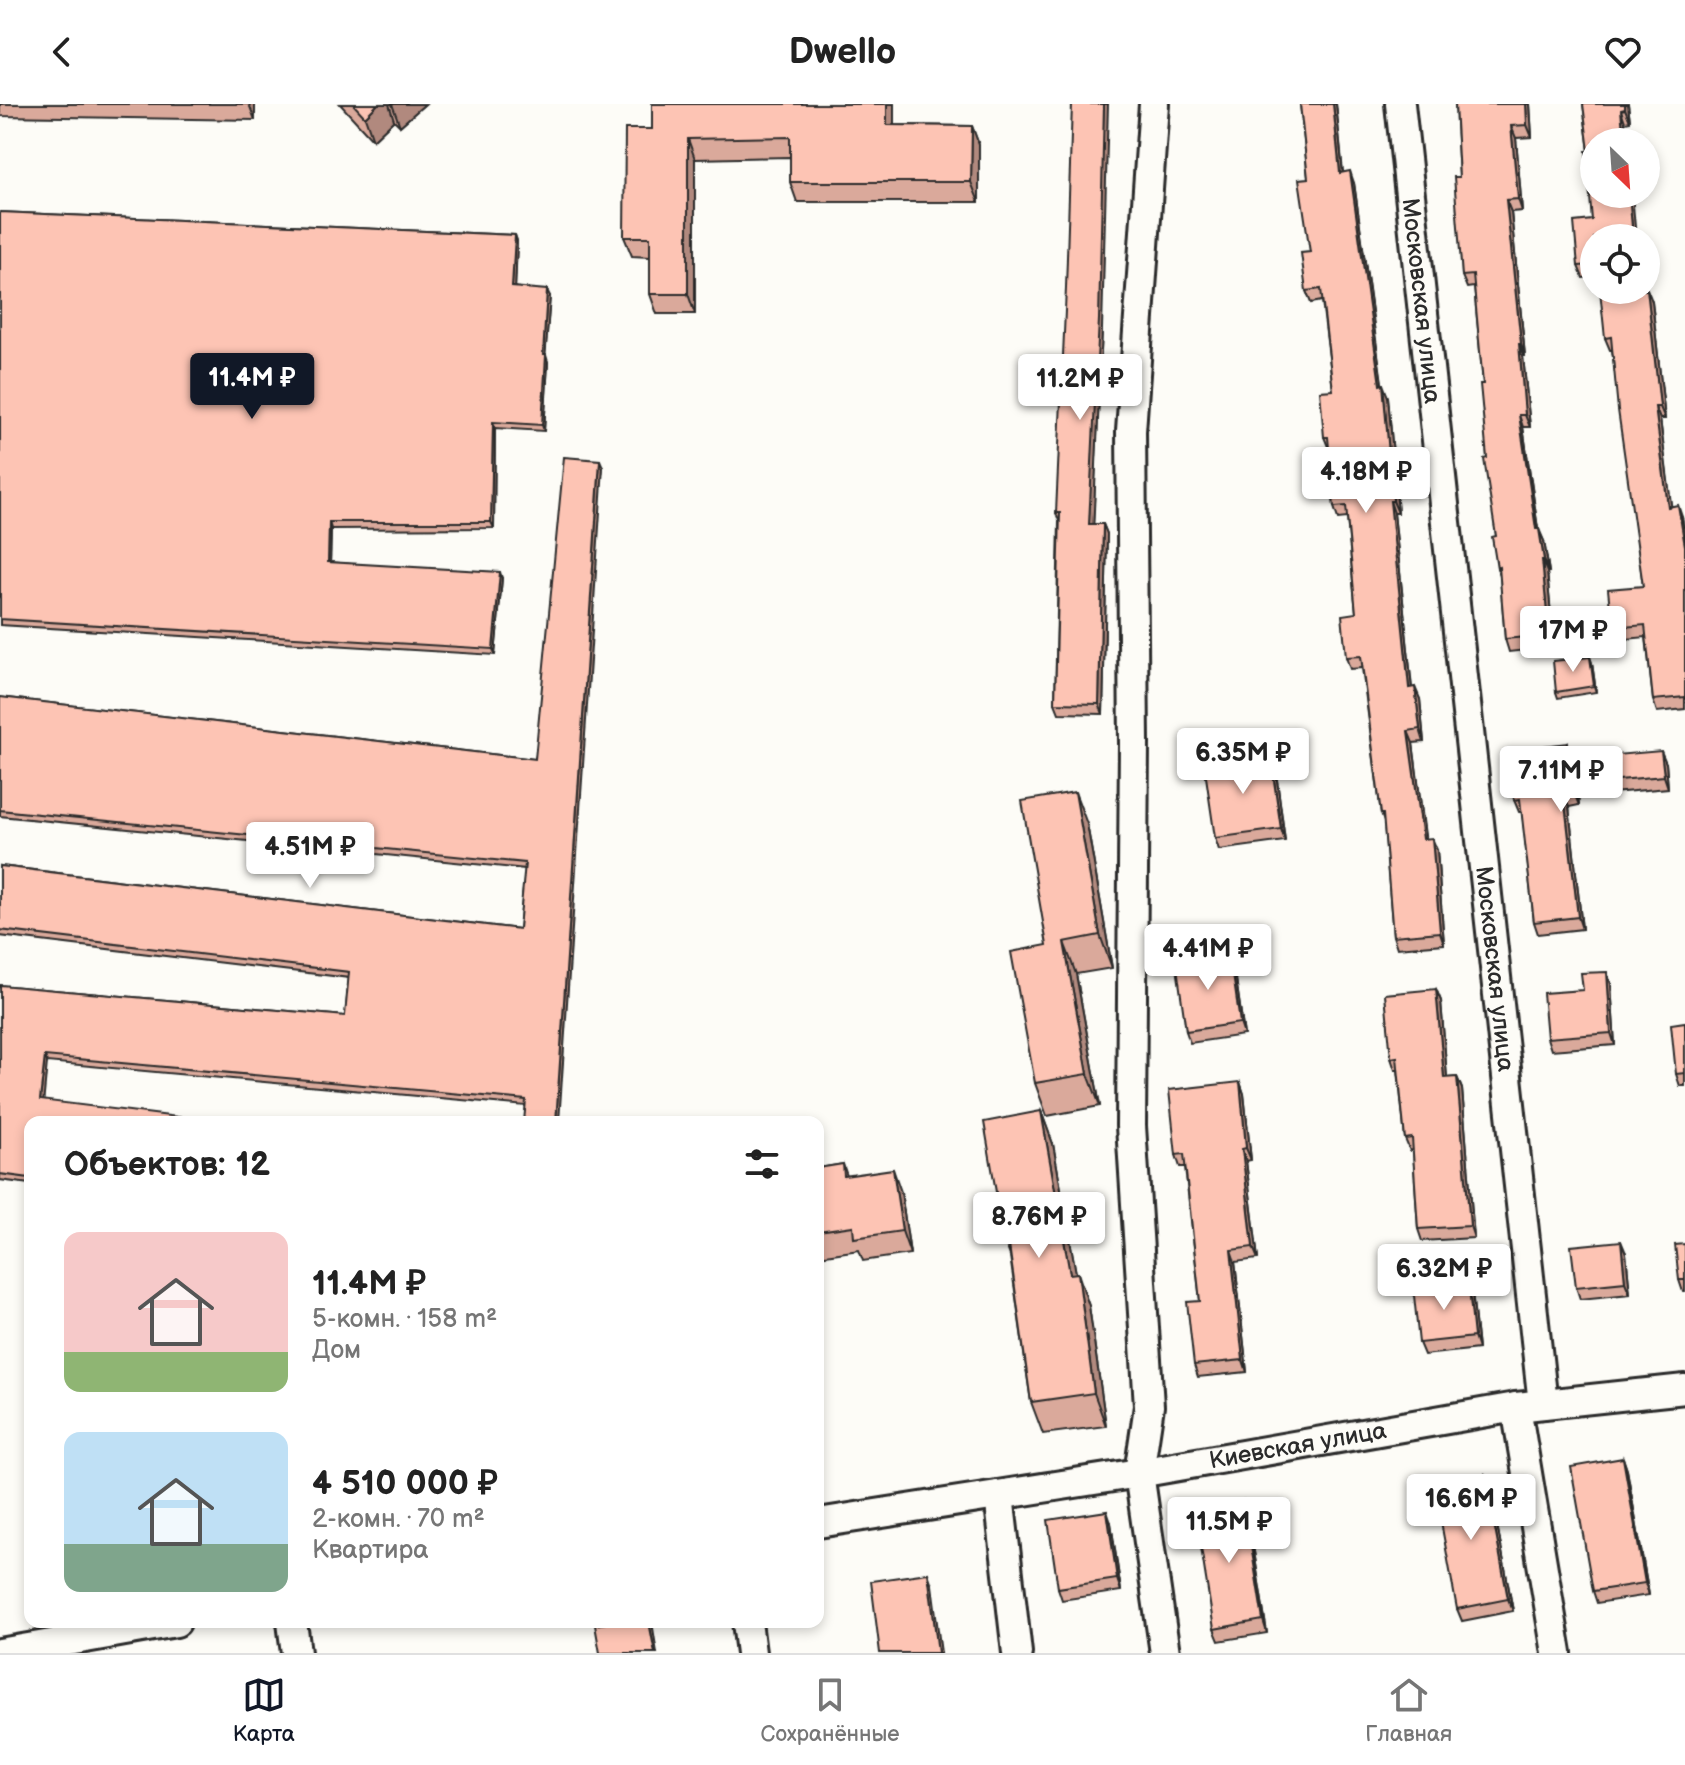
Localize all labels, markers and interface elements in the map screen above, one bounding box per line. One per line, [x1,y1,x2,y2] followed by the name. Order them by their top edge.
[40,30,84,74] icon: back
[1601,30,1645,74] icon: heart
[789,31,896,74] text: Dwello
[1580,128,1660,208] north arrow
[1580,128,1660,304] map controls
[1396,197,1447,405] street label: Московская улица
[1580,224,1660,304] button: locate
[178,353,326,421] pin: 11.4M ₽
[1006,354,1154,422] pin: 11.2M ₽
[208,363,296,394] text: 11.4M ₽
[1036,364,1124,395] text: 11.2M ₽
[1292,447,1440,515] pin: 4.18M ₽
[1320,457,1412,488] text: 4.18M ₽
[1517,606,1629,674] pin: 17M ₽
[1538,616,1608,647] text: 17M ₽
[1169,728,1317,796] pin: 6.35M ₽
[1195,738,1291,769] text: 6.35M ₽
[1487,746,1635,814] pin: 7.11M ₽
[1518,756,1604,787] text: 7.11M ₽
[236,822,384,890] pin: 4.51M ₽
[264,832,356,863] text: 4.51M ₽
[1469,865,1521,1073] street label: Московская улица
[1134,924,1282,992] pin: 4.41M ₽
[1162,934,1254,965] text: 4.41M ₽
[740,1142,784,1186] icon: filters
[64,1144,270,1185] text: Объектов: 12
[965,1192,1113,1260] pin: 8.76M ₽
[991,1202,1087,1233] text: 8.76M ₽
[1370,1244,1518,1312] pin: 6.32M ₽
[1396,1254,1492,1285] text: 6.32M ₽
[312,1263,426,1304] text: 11.4M ₽
[128,1264,224,1360] icon: home
[312,1304,497,1335] text: 5-комн. · 158 m²
[312,1335,361,1366] text: Дом
[1207,1415,1389,1475] street label: Киевская улица
[312,1463,498,1504] text: 4 510 000 ₽
[128,1464,224,1560] icon: home
[1397,1474,1545,1542] pin: 16.6M ₽
[1425,1484,1517,1515] text: 16.6M ₽
[1155,1497,1303,1565] pin: 11.5M ₽
[312,1504,485,1535] text: 2-комн. · 70 m²
[1185,1507,1273,1538] text: 11.5M ₽
[312,1535,429,1566] text: Квартира
[233,1673,295,1748] tab: Карта
[761,1673,900,1748] tab: Сохранённые
[1365,1673,1452,1748] tab: Главная

